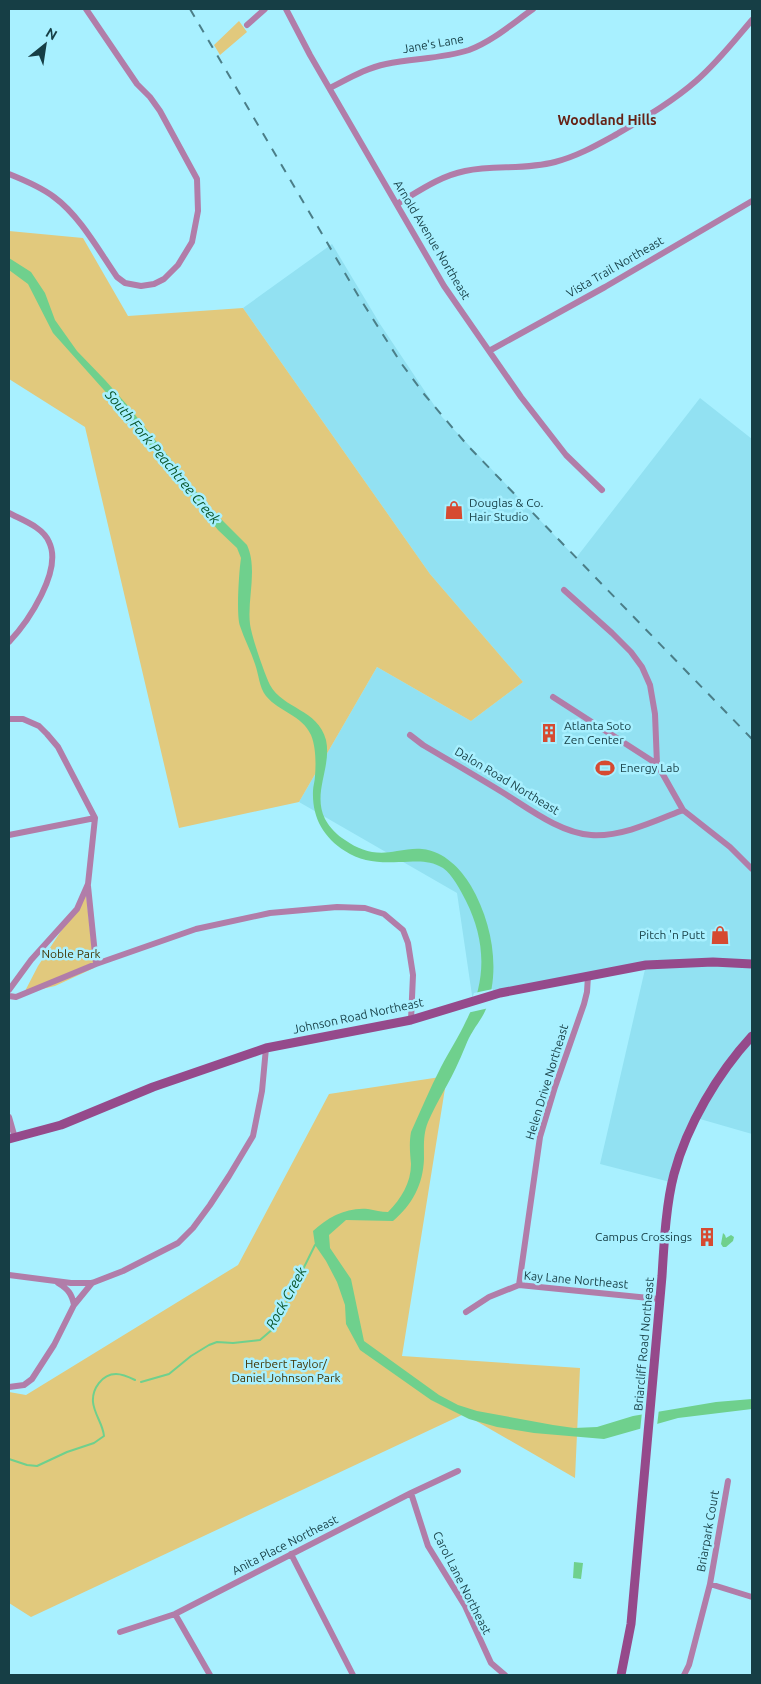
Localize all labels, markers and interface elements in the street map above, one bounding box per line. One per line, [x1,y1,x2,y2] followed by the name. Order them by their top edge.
[20,20,70,70] north arrow
[43,24,60,43] text: N
[401,32,465,55] street label: Jane's Lane
[557,112,657,128] district label: Woodland Hills
[392,178,473,302] street label: Arnold Avenue Northeast
[564,233,666,300] street label: Vista Trail Northeast
[102,386,224,528] water label: South Fork Peachtree Creek
[469,496,543,523] place label: Douglas & Co. Hair Studio
[443,499,465,521] shop icon: Douglas & Co. Hair Studio
[564,719,631,746] place label: Atlanta Soto Zen Center
[538,722,560,744] building icon: Atlanta Soto Zen Center
[453,744,562,817] street label: Dalon Road Northeast
[594,757,616,779] sports icon: Energy Lab
[620,761,679,774] place label: Energy Lab
[709,924,731,946] shop icon: Pitch 'n Putt
[639,928,705,941] place label: Pitch 'n Putt
[42,947,100,960] park label: Noble Park
[291,995,425,1036] street label: Johnson Road Northeast
[523,1022,570,1141] street label: Helen Drive Northeast
[696,1226,718,1248] building icon: Campus Crossings
[595,1230,692,1243] place label: Campus Crossings
[262,1264,310,1332] water label: Rock Creek
[523,1268,629,1291] street label: Kay Lane Northeast
[631,1276,656,1411] street label: Briarcliff Road Northeast
[231,1357,341,1384] park label: Herbert Taylor/ Daniel Johnson Park
[694,1489,721,1573] street label: Briarpark Court
[230,1512,340,1577] street label: Anita Place Northeast
[431,1529,494,1637] street label: Carol Lane Northeast

